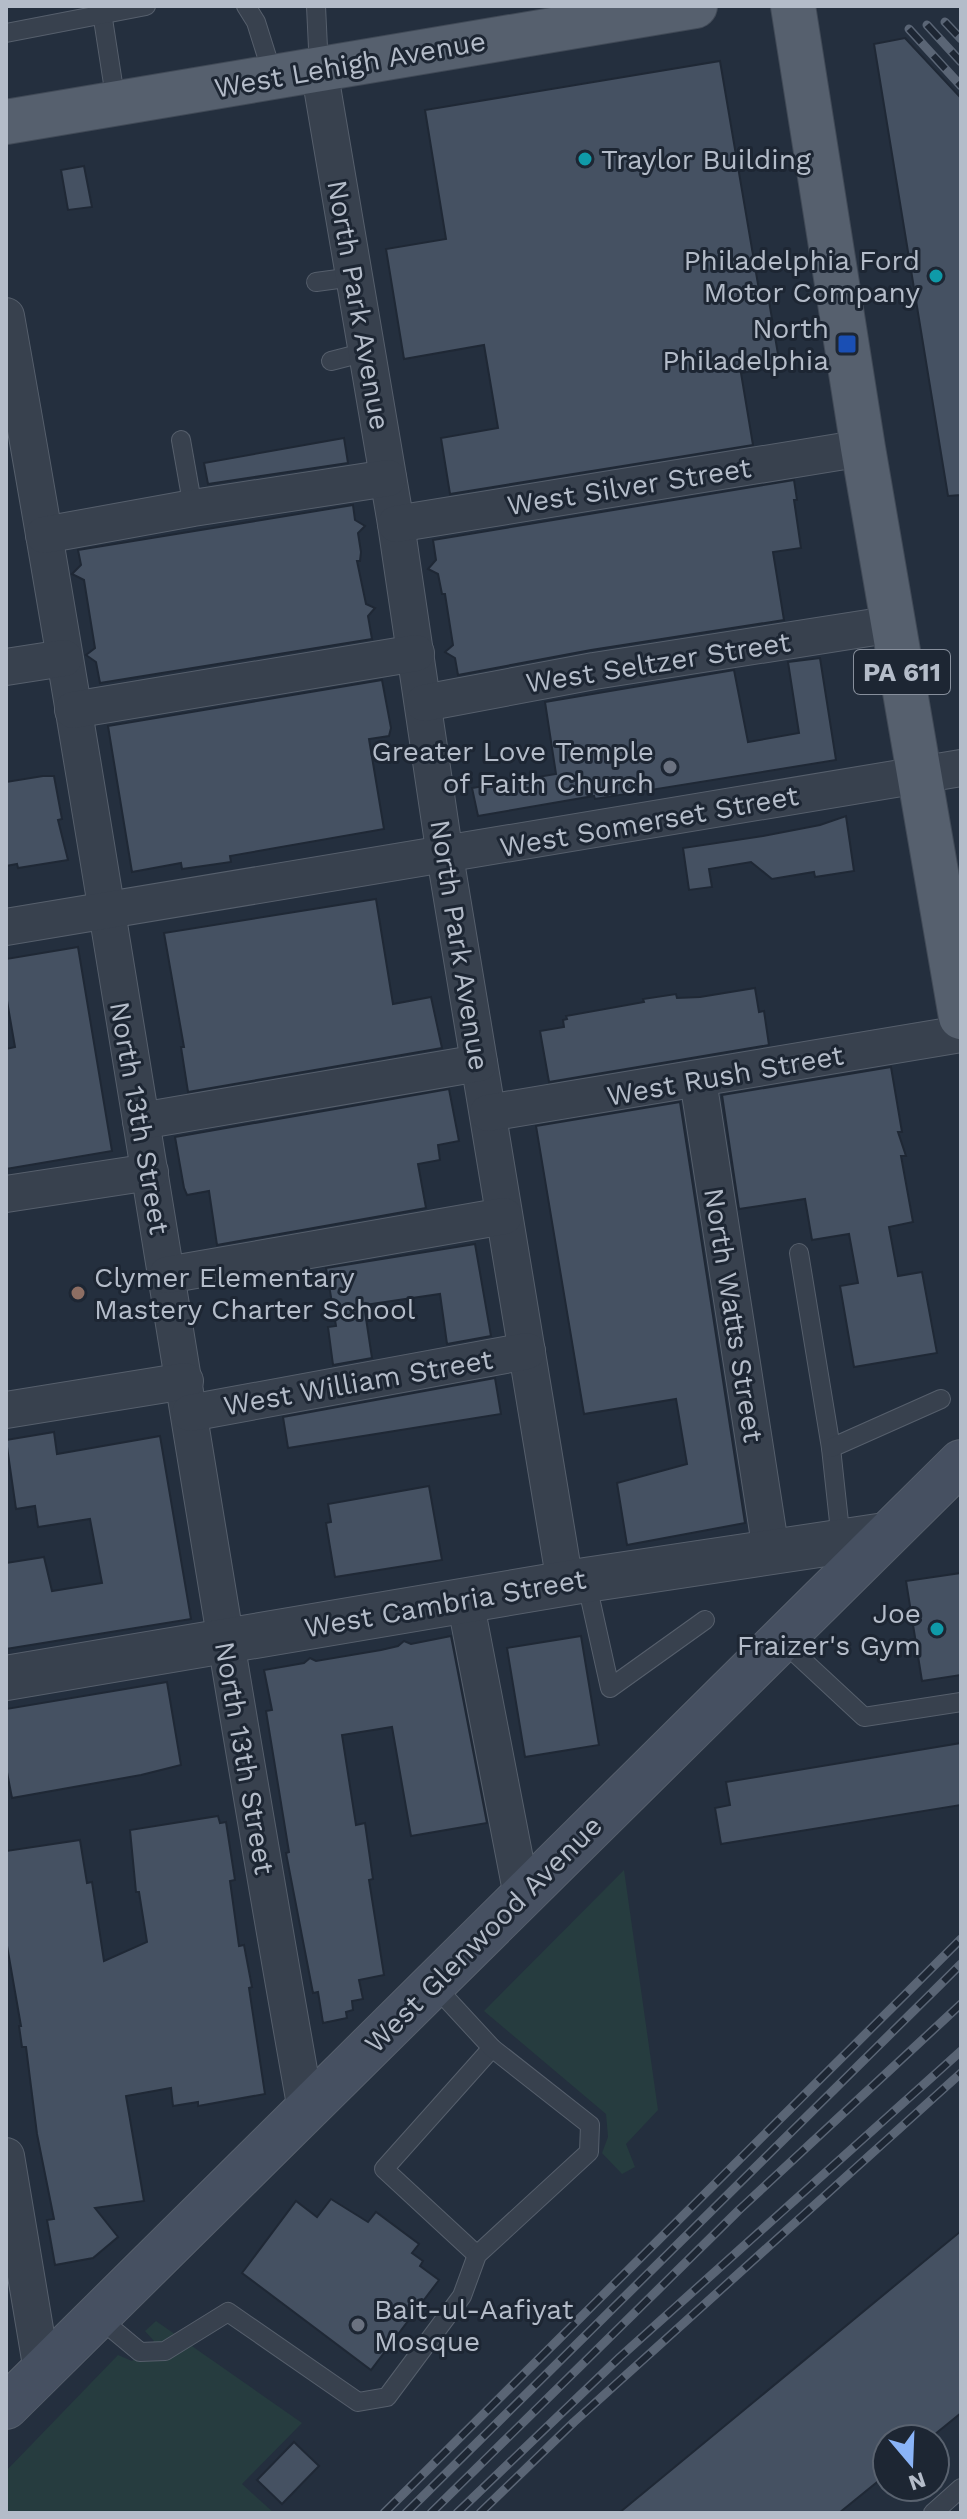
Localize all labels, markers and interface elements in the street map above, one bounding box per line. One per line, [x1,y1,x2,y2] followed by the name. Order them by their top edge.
[212,24,488,105] street label: West Lehigh Avenue
[601,143,811,176] place label: Traylor Building
[576,150,594,168] marker: Traylor Building
[320,177,397,433] street label: North Park Avenue
[683,244,921,309] place label: Philadelphia Ford Motor Company
[927,267,945,285] marker: Philadelphia Ford Motor Company
[662,312,829,377] place label: North Philadelphia
[836,333,858,355] marker: North Philadelphia
[505,451,754,522] street label: West Silver Street
[523,625,793,700] street label: West Seltzer Street
[854,650,950,694] road number: PA 611
[372,735,654,800] place label: Greater Love Temple of Faith Church
[661,758,679,776] marker: Greater Love Temple of Faith Church
[497,779,801,864] street label: West Somerset Street
[423,817,496,1073] street label: North Park Avenue
[103,999,176,1237] street label: North 13th Street
[604,1038,846,1113] street label: West Rush Street
[697,1186,770,1445] street label: North Watts Street
[94,1261,416,1326] place label: Clymer Elementary Mastery Charter School
[69,1284,87,1302] marker: Clymer Elementary Mastery Charter School
[221,1343,496,1422] street label: West William Street
[302,1562,589,1645] street label: West Cambria Street
[737,1597,921,1662] place label: Joe Fraizer's Gym
[928,1620,946,1638] marker: Joe Fraizer's Gym
[208,1639,281,1877] street label: North 13th Street
[358,1809,609,2060] street label: West Glenwood Avenue
[374,2293,574,2358] place label: Bait-ul-Aafiyat Mosque
[349,2316,367,2334] marker: Bait-ul-Aafiyat Mosque
[871,2423,951,2503] north arrow
[906,2467,929,2496] text: N

